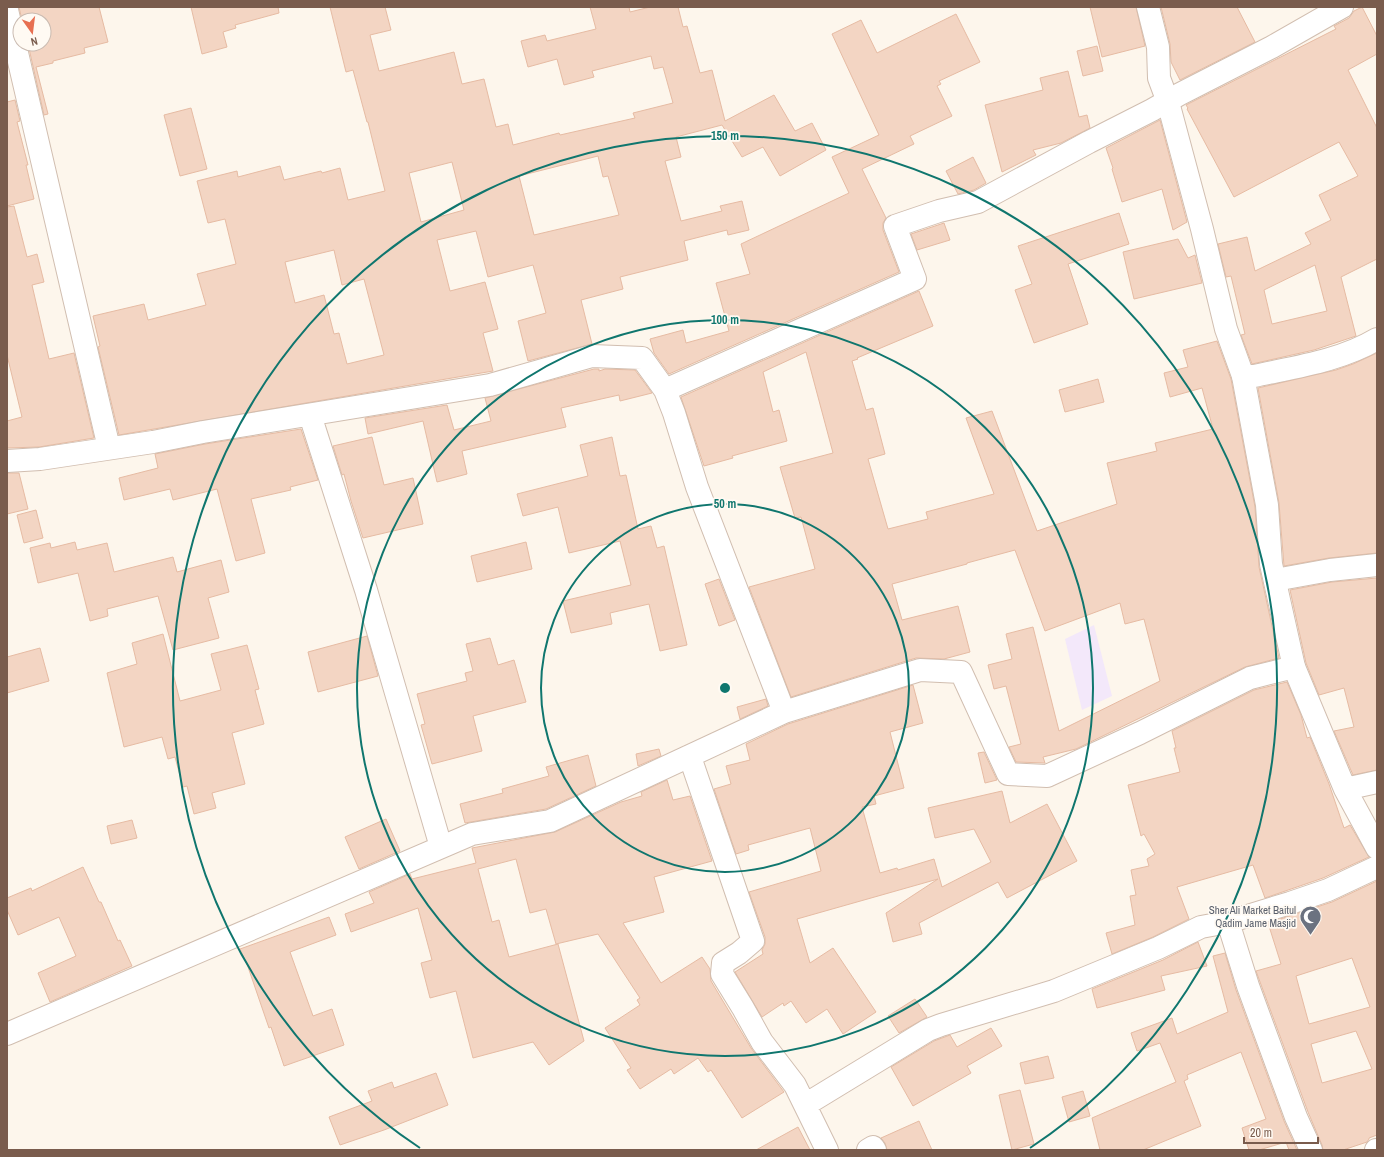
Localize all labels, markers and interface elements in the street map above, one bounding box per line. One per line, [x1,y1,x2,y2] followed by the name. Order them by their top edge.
[12,12,52,52] north arrow
[30,34,39,49] text: N
[711,128,739,144] text: 150 m
[711,312,739,328] text: 100 m
[714,496,736,512] text: 50 m
[718,681,732,695] centre of rings
[1209,903,1296,930] place label: Sher Ali Market Baitul Qadim Jame Masjid
[1298,903,1324,936] mosque icon: Sher Ali Market Baitul Qadim Jame Masjid
[1244,1119,1318,1145] scale bar
[1250,1125,1272,1141] text: 20 m

